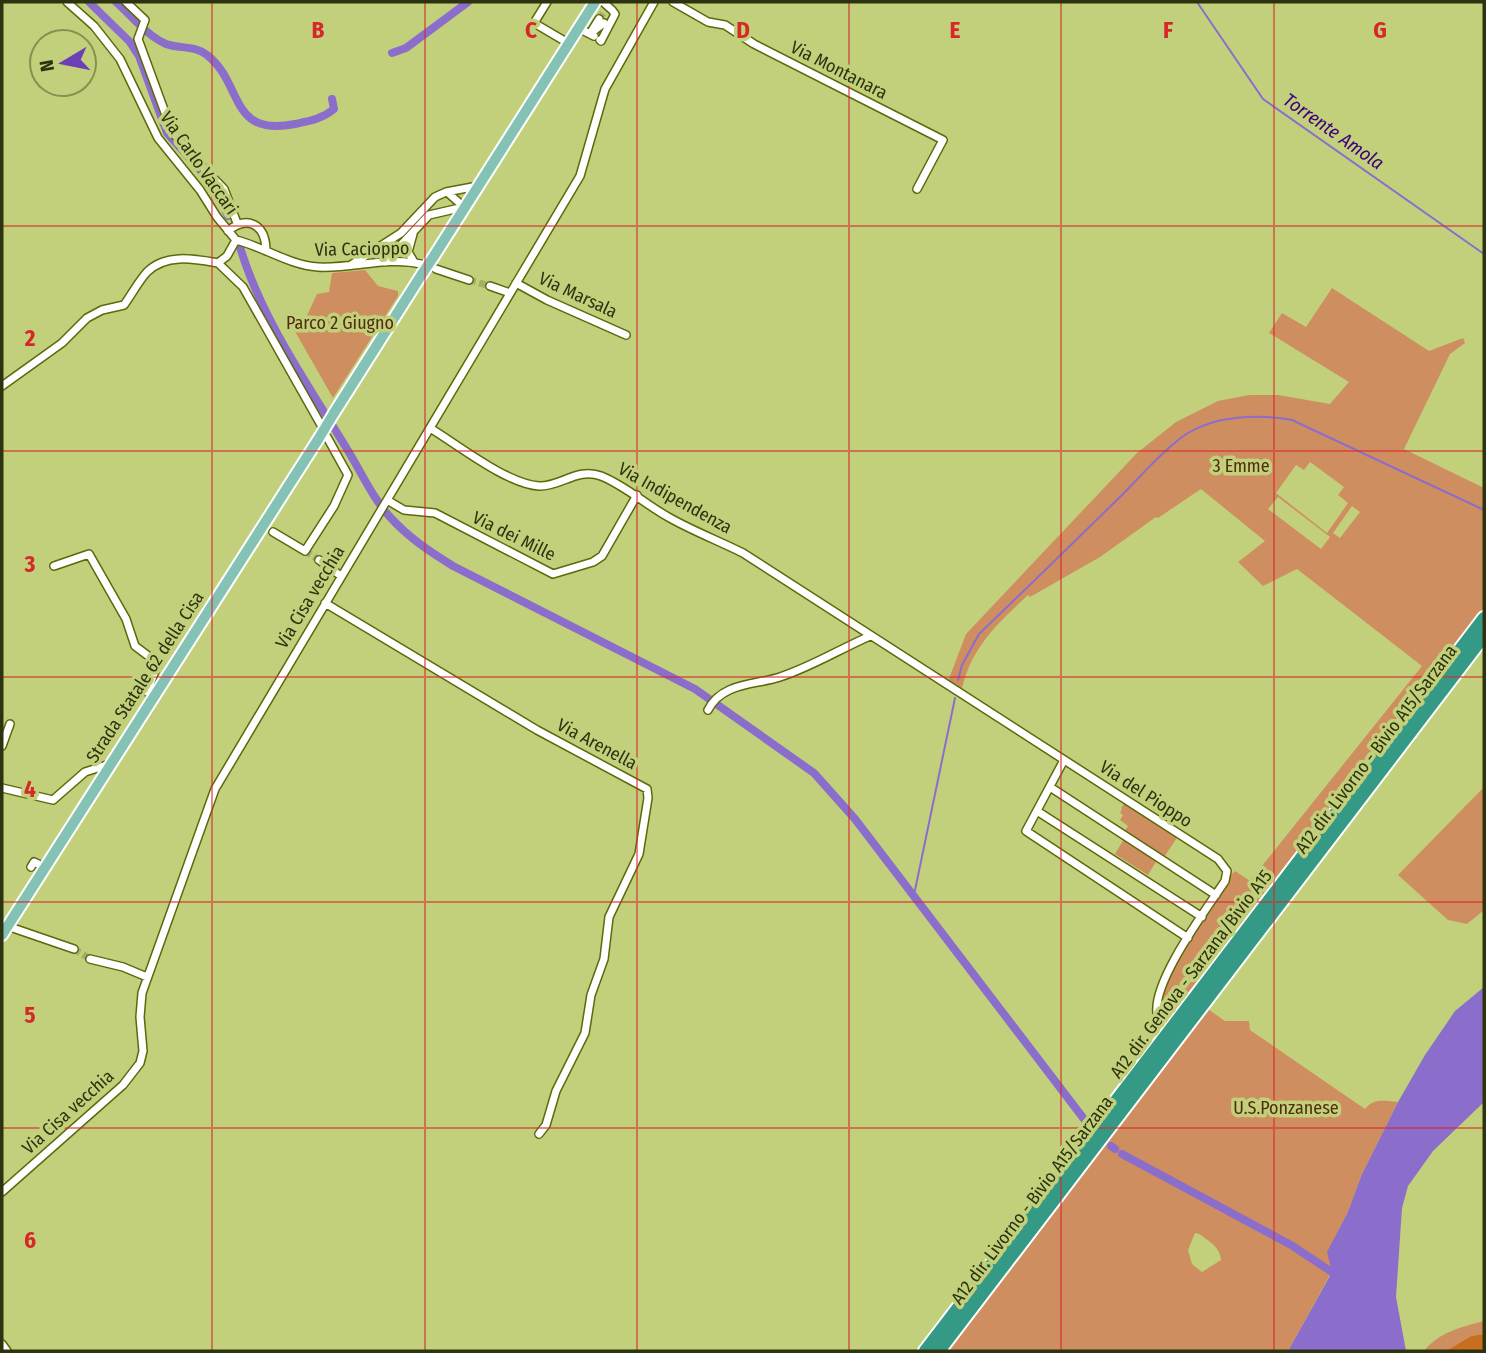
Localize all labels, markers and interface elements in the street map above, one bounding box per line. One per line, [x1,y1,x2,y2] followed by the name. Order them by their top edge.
[312,16,325,44] text: B
[525,16,537,44] text: C
[736,16,750,44] text: D
[950,16,961,44] text: E
[1163,16,1173,44] text: F
[1373,16,1387,44] text: G
[28,28,98,98] north arrow
[787,36,891,104] street label: Via Montanara
[34,58,59,73] text: N
[1279,88,1388,175] water label: Torrente Amola
[155,107,243,219] street label: Via Carlo Vaccari
[314,237,410,261] street label: Via Cacioppo
[535,267,621,323] street label: Via Marsala
[286,312,394,334] park label: Parco 2 Giugno
[24,324,36,352] text: 2
[1212,455,1270,477] park label: 3 Emme
[614,458,736,538] street label: Via Indipendenza
[469,506,559,566] street label: Via dei Mille
[271,542,349,652] street label: Via Cisa vecchia
[24,550,36,578] text: 3
[81,587,209,767] street label: Strada Statale 62 della Cisa
[1290,640,1462,858] street label: A12 dir. Livorno - Bivio A15/Sarzana
[553,714,641,774] street label: Via Arenella
[1095,756,1197,832] street label: Via del Pioppo
[24,775,36,803] text: 4
[1105,865,1277,1083] street label: A12 dir. Genova - Sarzana/Bivio A15
[24,1001,36,1029] text: 5
[18,1065,119,1159] street label: Via Cisa vecchia
[946,1091,1118,1309] street label: A12 dir. Livorno - Bivio A15/Sarzana
[1233,1097,1339,1119] park label: U.S.Ponzanese
[24,1226,36,1254] text: 6

